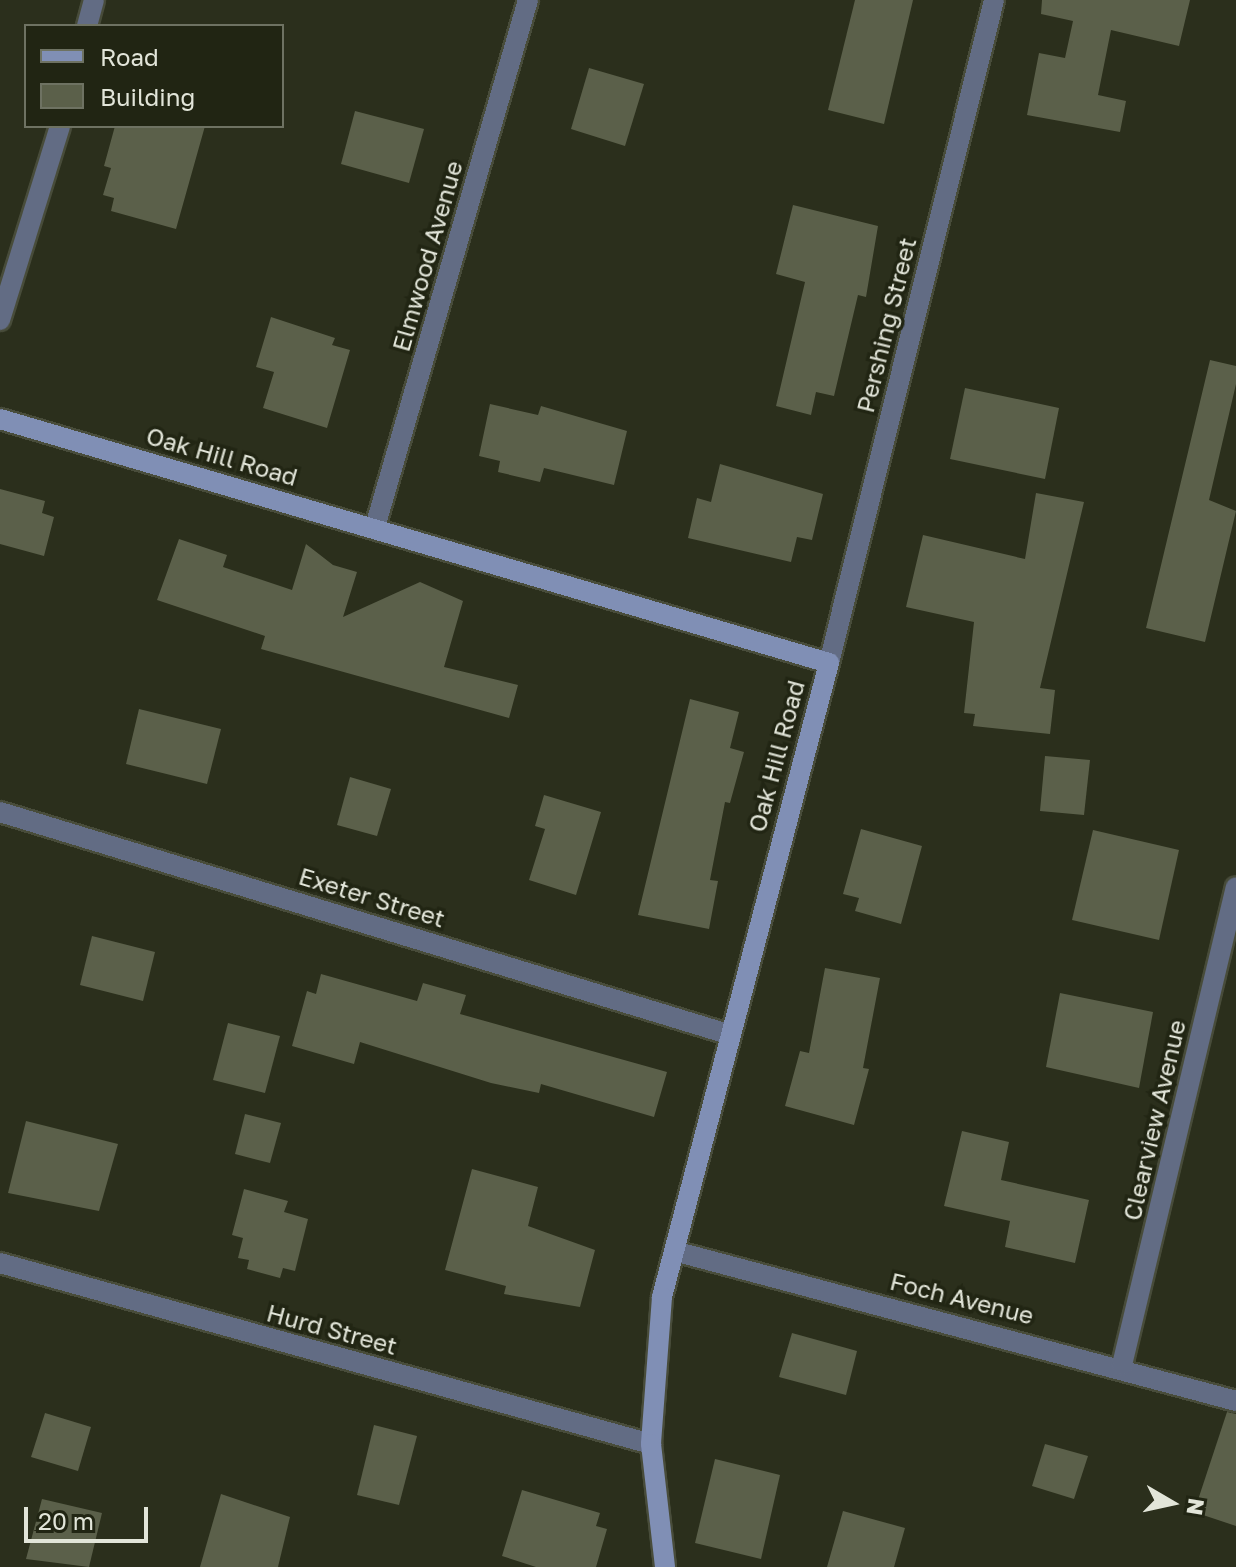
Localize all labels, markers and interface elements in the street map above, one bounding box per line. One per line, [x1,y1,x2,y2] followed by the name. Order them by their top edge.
[24,24,284,128] legend
[100,42,159,71] text: Road
[100,82,195,111] text: Building
[386,157,468,355] street label: Elmwood Avenue
[850,235,922,415] street label: Pershing Street
[143,421,301,491] street label: Oak Hill Road
[742,677,810,835] street label: Oak Hill Road
[295,861,449,933] street label: Exeter Street
[1117,1017,1191,1223] street label: Clearview Avenue
[887,1266,1037,1330] street label: Foch Avenue
[264,1298,400,1360] street label: Hurd Street
[1132,1463,1212,1543] north arrow
[28,1491,152,1541] scale bar
[1182,1496,1211,1517] text: N
[38,1506,94,1535] text: 20 m

